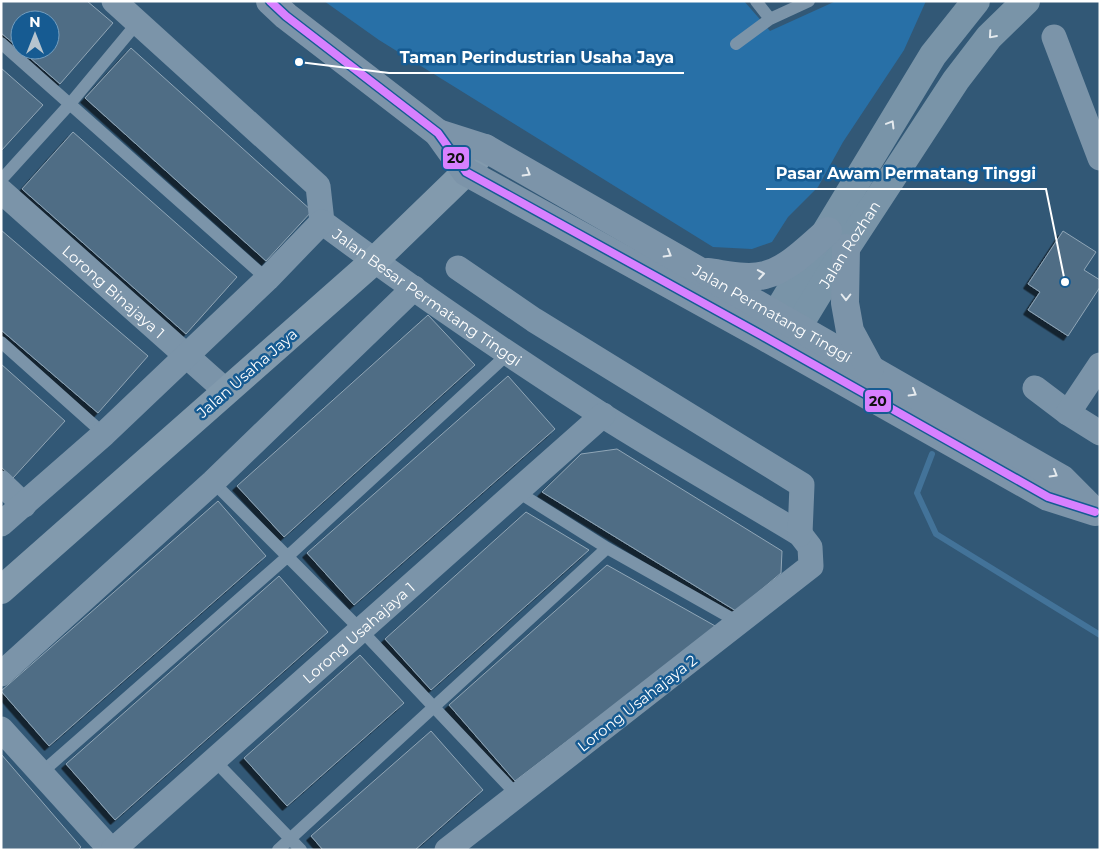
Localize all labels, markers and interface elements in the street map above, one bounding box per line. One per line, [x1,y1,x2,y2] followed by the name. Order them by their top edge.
[10,10,60,60] north arrow
[29,13,41,31] text: N
[988,30,997,39] one-way arrow
[389,42,684,73] callout: Taman Perindustrian Usaha Jaya
[400,48,674,67] text: Taman Perindustrian Usaha Jaya
[885,121,895,130] one-way arrow
[442,146,470,170] line badge: 20
[447,149,465,167] text: 20
[766,158,1046,189] callout: Pasar Awam Permatang Tinggi
[776,164,1036,183] text: Pasar Awam Permatang Tinggi
[522,166,531,176] one-way arrow
[814,197,884,292] street label: Jalan Rozhan
[328,223,526,370] street label: Jalan Besar Permatang Tinggi
[59,241,169,342] street label: Lorong Binajaya 1
[662,248,671,258] one-way arrow
[689,259,856,366] street label: Jalan Permatang Tinggi
[756,270,765,280] one-way arrow
[840,293,851,301] one-way arrow
[192,324,301,423] street label: Jalan Usaha Jaya
[907,386,916,396] one-way arrow
[864,389,892,413] line badge: 20
[869,392,887,410] text: 20
[1048,467,1057,477] one-way arrow
[298,577,418,687] street label: Lorong Usahajaya 1
[573,650,701,756] street label: Lorong Usahajaya 2

